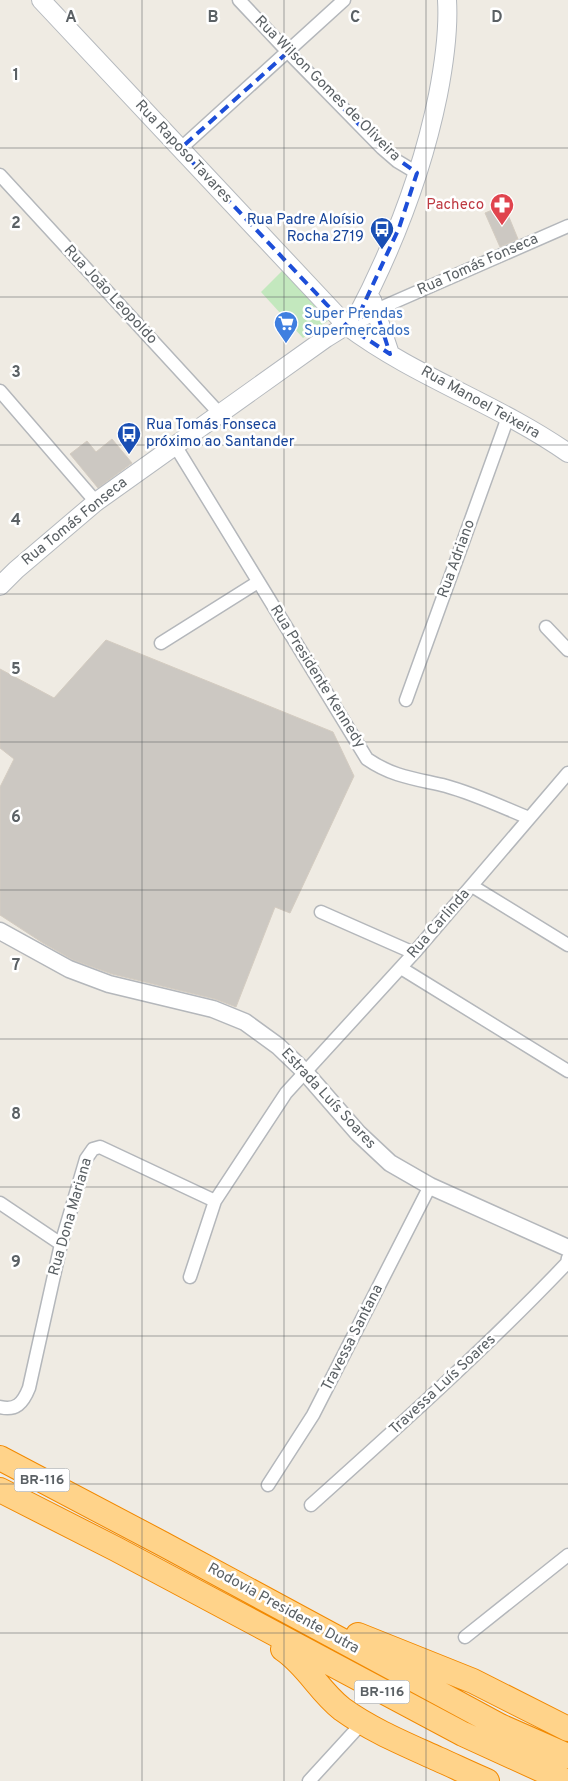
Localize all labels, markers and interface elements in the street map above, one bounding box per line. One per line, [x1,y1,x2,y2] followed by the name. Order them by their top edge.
[65,8,77,28] text: A
[207,8,219,28] text: B
[350,8,360,28] text: C
[491,8,503,28] text: D
[250,12,404,166] street label: Rua Wilson Gomes de Oliveira
[13,66,19,86] text: 1
[130,96,236,208] street label: Rua Raposo Tavares
[489,192,515,226] pharmacy icon: Pacheco
[426,196,484,215] place label: Pacheco
[247,211,364,247] place label: Rua Padre Aloísio Rocha 2719
[11,214,21,234] text: 2
[369,216,395,250] bus stop icon: Rua Padre Aloísio Rocha 2719
[415,230,541,300] street label: Rua Tomás Fonseca
[59,241,161,349] street label: Rua João Leopoldo
[304,305,410,341] place label: Super Prendas Supermercados
[273,310,299,344] supermarket icon: Super Prendas Supermercados
[417,362,543,444] street label: Rua Manoel Teixeira
[11,363,21,383] text: 3
[146,416,295,452] place label: Rua Tomás Fonseca próximo ao Santander
[116,421,142,455] bus stop icon: Rua Tomás Fonseca próximo ao Santander
[18,474,132,570] street label: Rua Tomás Fonseca
[11,511,21,531] text: 4
[434,517,480,601] street label: Rua Adriano
[265,602,369,752] street label: Rua Presidente Kennedy
[11,660,21,680] text: 5
[11,808,21,828] text: 6
[404,885,474,963] street label: Rua Carlinda
[12,956,20,976] text: 7
[276,1045,380,1153] street label: Estrada Luís Soares
[11,1105,21,1125] text: 8
[45,1156,97,1278] street label: Rua Dona Mariana
[11,1253,21,1273] text: 9
[318,1282,388,1394] street label: Travessa Santana
[386,1331,500,1439] street label: Travessa Luís Soares
[15,1468,70,1492] road number: BR-116
[204,1559,362,1659] street label: Rodovia Presidente Dutra
[354,1680,410,1704] road number: BR-116

